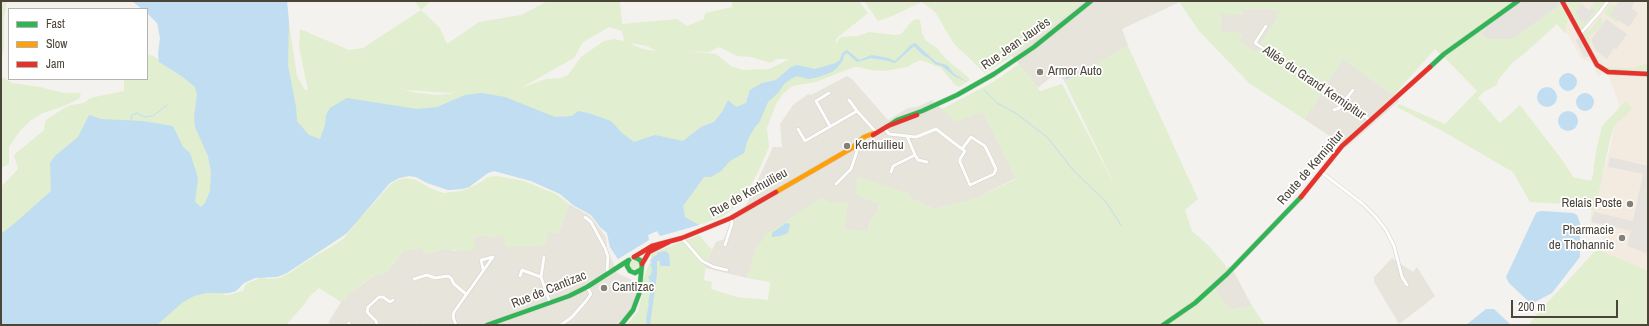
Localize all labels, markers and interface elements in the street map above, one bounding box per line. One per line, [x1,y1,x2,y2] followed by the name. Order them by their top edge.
[8,8,148,80] legend
[979,14,1053,74] street label: Rue Jean Jaurès
[46,16,65,32] text: Fast
[46,36,67,52] text: Slow
[1260,43,1368,123] street label: Allée du Grand Kernipitur
[46,56,65,72] text: Jam
[1048,64,1102,80] place label: Armor Auto
[1035,67,1045,77] marker: Armor Auto
[1275,128,1347,208] street label: Route de Kernipitur
[855,138,904,154] place label: Kerhuilieu
[842,141,852,151] marker: Kerhuilieu
[708,165,790,221] street label: Rue de Kerhuilieu
[1562,196,1622,212] place label: Relais Poste
[1625,199,1635,209] marker: Relais Poste
[1549,223,1614,254] place label: Pharmacie de Thohannic
[1617,233,1627,243] marker: Pharmacie de Thohannic
[509,268,589,312] street label: Rue de Cantizac
[612,280,654,296] place label: Cantizac
[599,283,609,293] marker: Cantizac
[1513,292,1620,318] scale bar
[1518,299,1545,315] text: 200 m

